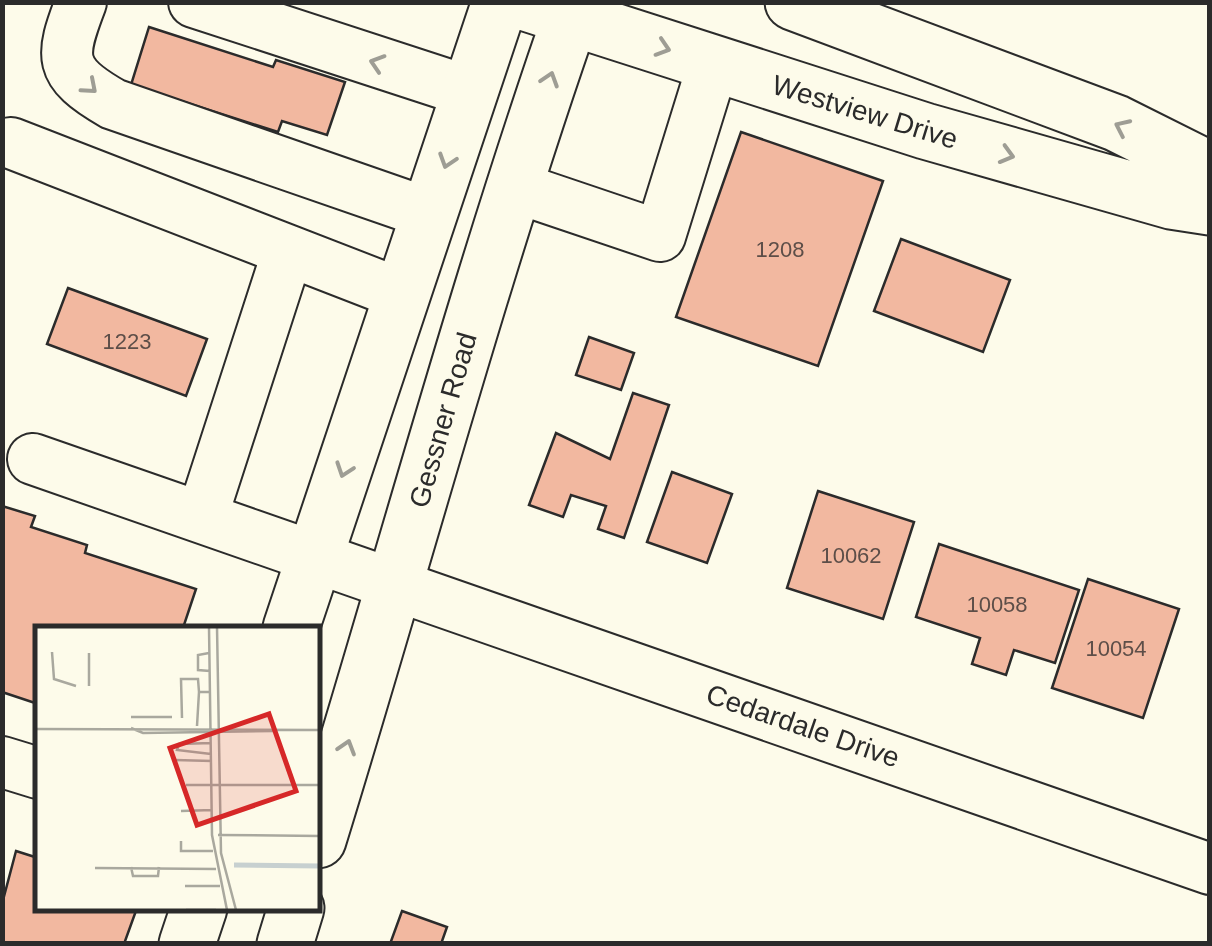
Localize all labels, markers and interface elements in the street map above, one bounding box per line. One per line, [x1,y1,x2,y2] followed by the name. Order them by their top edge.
[654,37,671,57] one-way arrow
[369,54,386,74] one-way arrow
[768,69,962,155] street label: Westview Drive
[539,72,559,89] one-way arrow
[78,75,97,93] one-way arrow
[1114,120,1132,140] one-way arrow
[998,143,1015,164] one-way arrow
[439,152,459,169] one-way arrow
[756,237,804,262] house number: 1208
[103,329,151,354] house number: 1223
[403,329,483,511] street label: Gessner Road
[335,460,356,477] one-way arrow
[820,543,882,568] house number: 10062
[966,592,1028,617] house number: 10058
[35,626,320,911] inset map
[1085,636,1147,661] house number: 10054
[702,678,904,774] street label: Cedardale Drive
[335,739,355,756] one-way arrow

